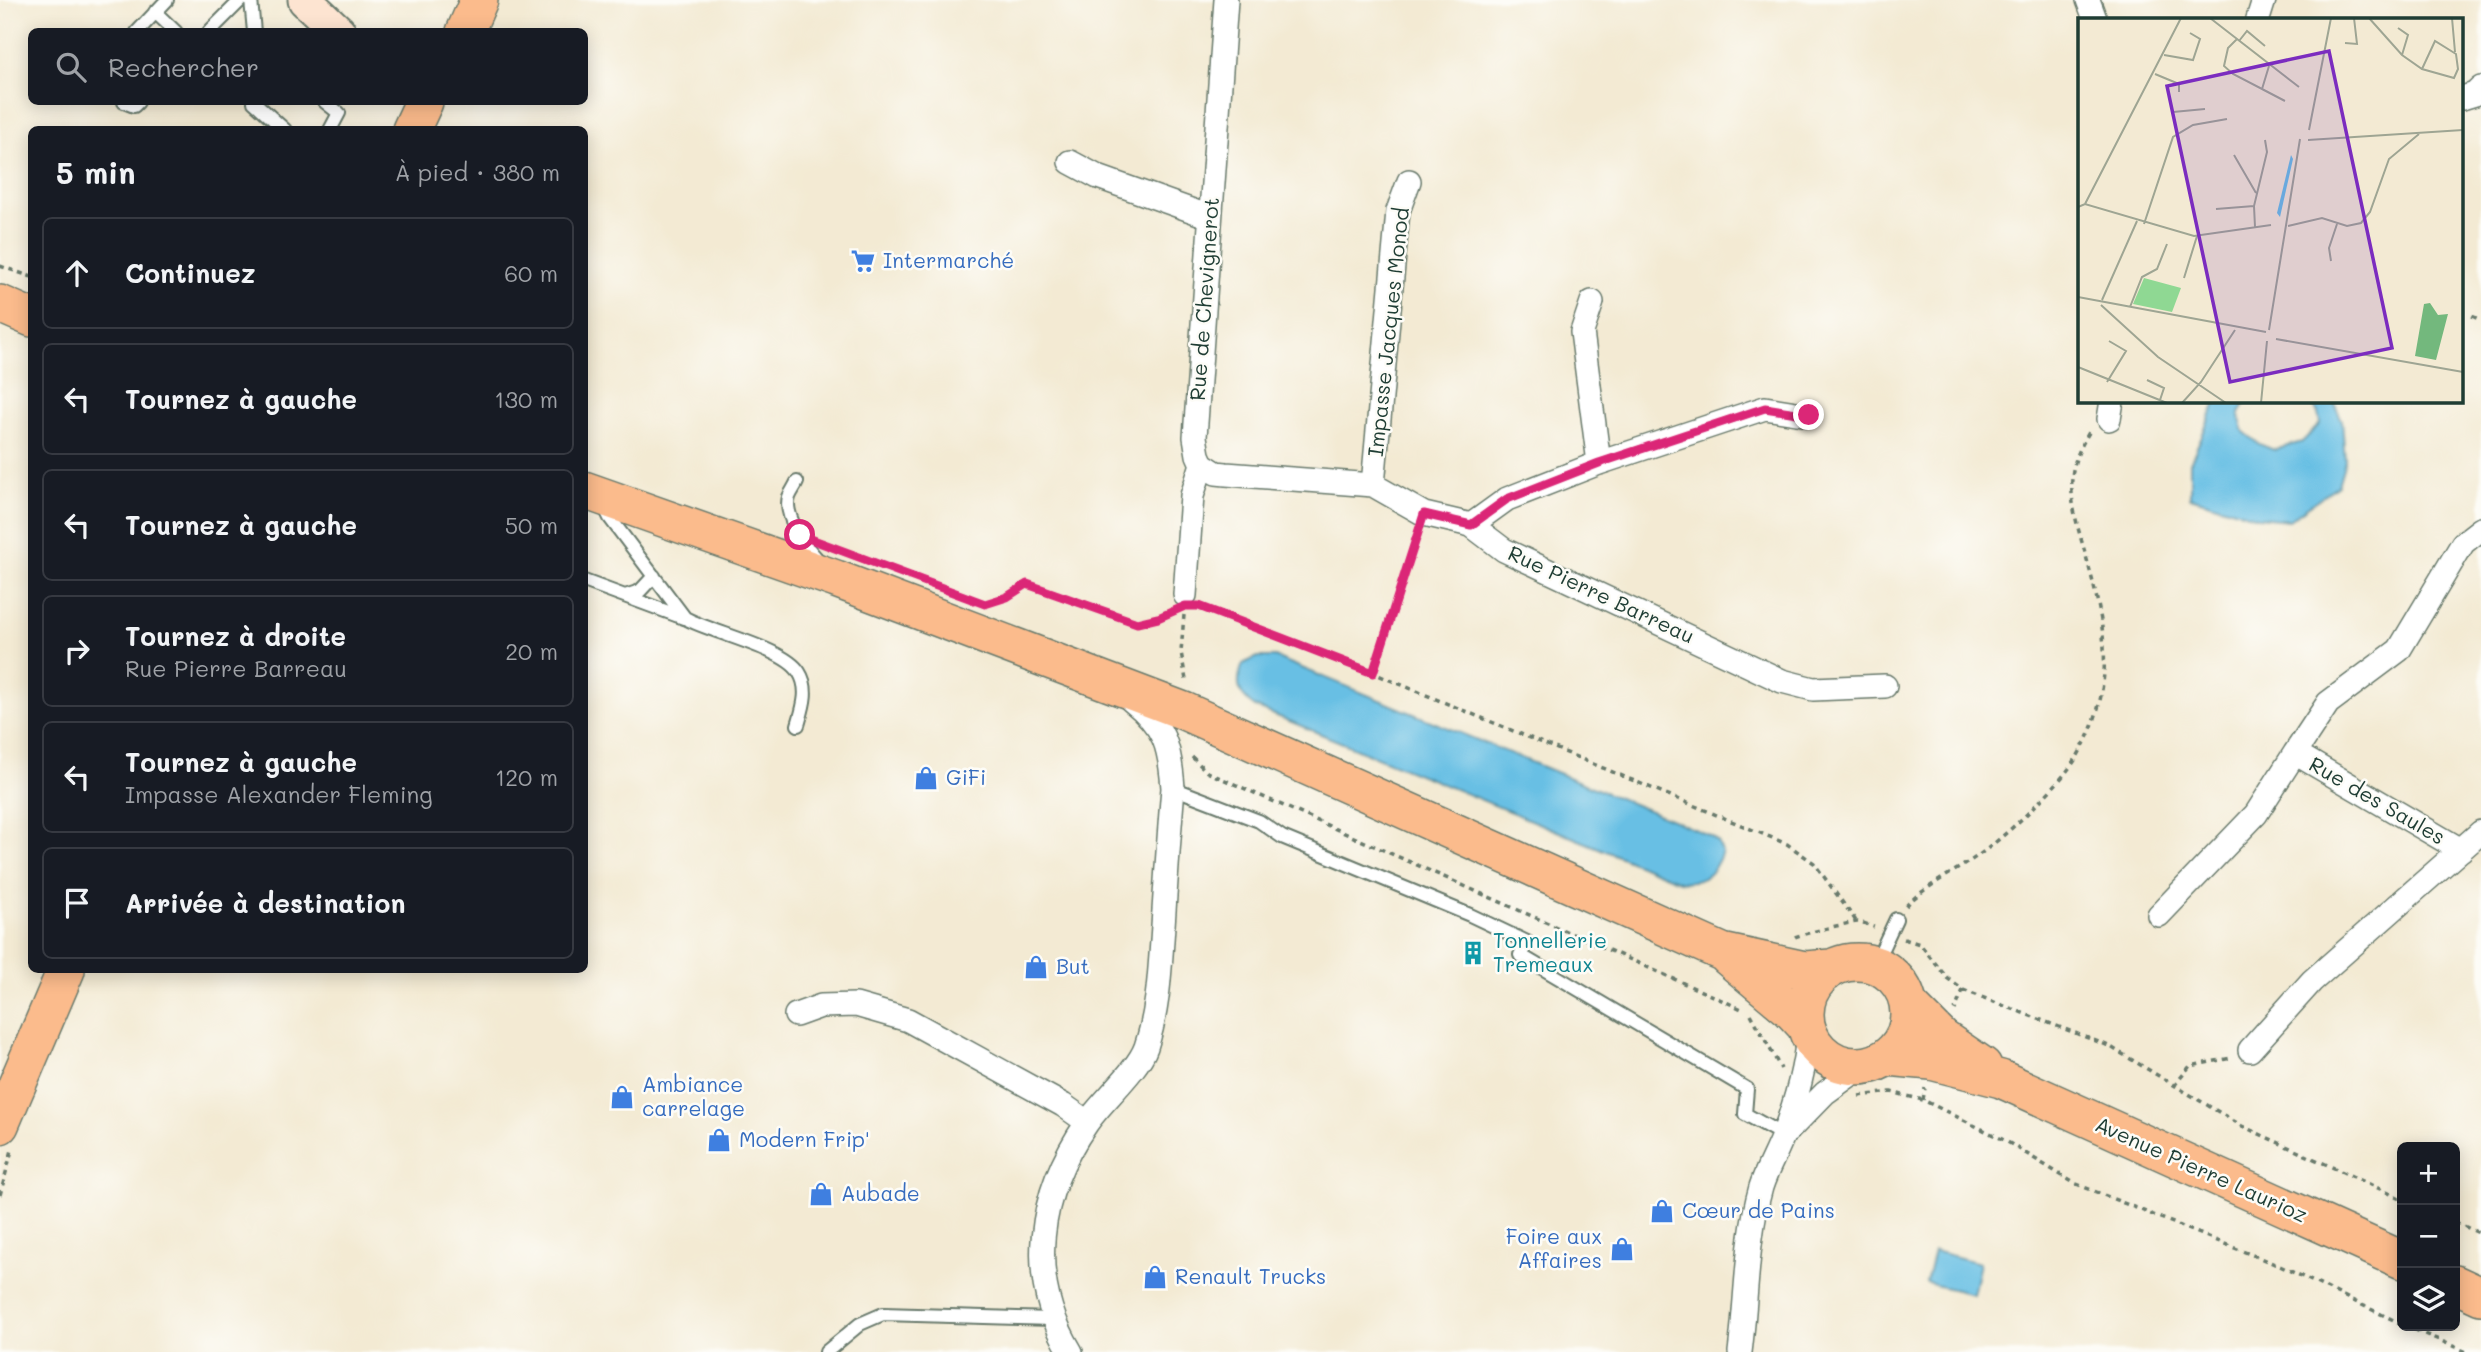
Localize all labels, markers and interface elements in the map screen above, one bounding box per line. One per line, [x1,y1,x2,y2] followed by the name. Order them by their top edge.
[2078,18,2464,402] inset map
[28,28,588,105] search box
[52,48,90,86] icon: search
[108,50,259,84] text: Rechercher
[56,152,136,192] text: 5 min
[395,157,560,187] text: À pied · 380 m
[1183,196,1224,402] street label: Rue de Chevignerot
[1361,206,1414,458] street label: Impasse Jacques Monod
[883,246,1014,273] place label: Intermarché
[849,247,877,275] supermarket icon: Intermarché
[58,254,96,292] icon: ahead
[125,256,255,290] text: Continuez
[504,258,558,288] text: 60 m
[58,380,96,418] icon: left
[125,382,357,416] text: Tournez à gauche
[494,384,558,414] text: 130 m
[1793,399,1824,430] route end
[58,506,96,544] icon: left
[125,508,357,542] text: Tournez à gauche
[505,510,558,540] text: 50 m
[784,519,815,550] route start
[1504,539,1699,649] street label: Rue Pierre Barreau
[125,619,346,653] text: Tournez à droite
[58,632,96,670] icon: right
[505,636,558,666] text: 20 m
[125,653,347,683] text: Rue Pierre Barreau
[125,745,357,779] text: Tournez à gauche
[2305,750,2451,850] street label: Rue des Saules
[58,758,96,796] icon: left
[495,762,558,792] text: 120 m
[946,763,986,790] place label: GiFi
[912,764,940,792] shop icon: GiFi
[125,779,433,809] text: Impasse Alexander Fleming
[58,884,96,922] icon: arrive
[125,886,405,920] text: Arrivée à destination
[1493,926,1607,977] place label: Tonnellerie Tremeaux
[1459,939,1487,967] building icon: Tonnellerie Tremeaux
[1056,952,1090,979] place label: But
[1022,953,1050,981] shop icon: But
[642,1070,745,1121] place label: Ambiance carrelage
[608,1083,636,1111] shop icon: Ambiance carrelage
[2091,1110,2312,1228] street label: Avenue Pierre Laurioz
[739,1125,870,1152] place label: Modern Frip'
[705,1126,733,1154] shop icon: Modern Frip'
[2397,1142,2460,1331] map controls
[2397,1142,2460,1205] button: +
[841,1179,920,1206] place label: Aubade
[807,1180,835,1208] shop icon: Aubade
[1682,1196,1835,1223] place label: Cœur de Pains
[1648,1197,1676,1225] shop icon: Cœur de Pains
[2397,1205,2460,1268] button: −
[1506,1222,1602,1273] place label: Foire aux Affaires
[1608,1235,1636,1263] shop icon: Foire aux Affaires
[1175,1262,1326,1289] place label: Renault Trucks
[1141,1263,1169,1291] shop icon: Renault Trucks
[2397,1268,2460,1331] button: layers

